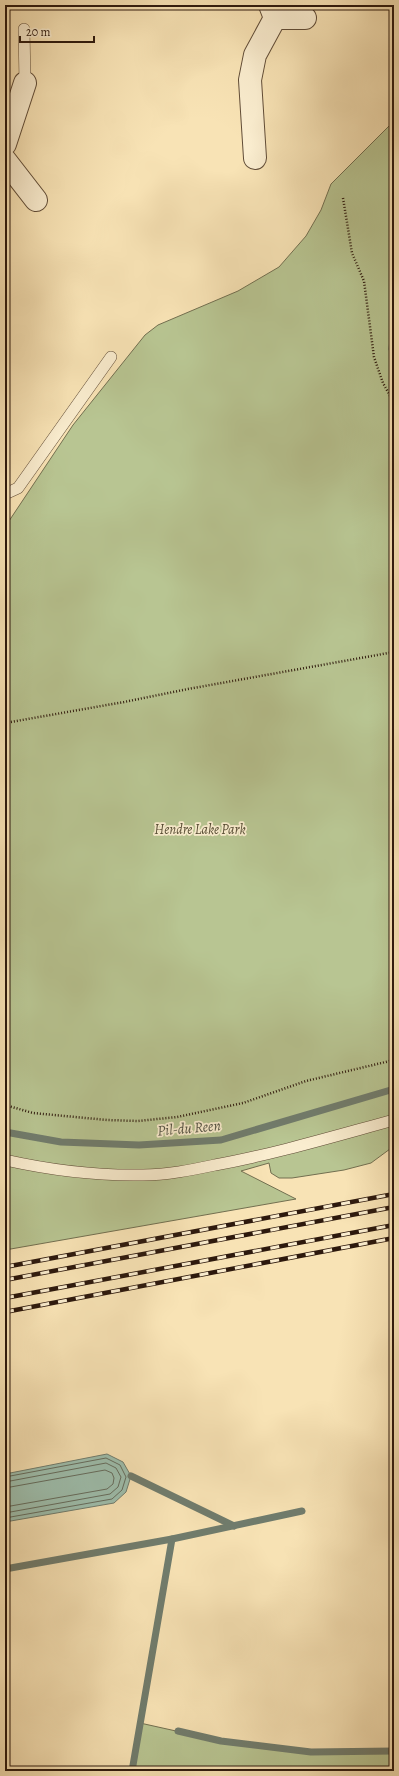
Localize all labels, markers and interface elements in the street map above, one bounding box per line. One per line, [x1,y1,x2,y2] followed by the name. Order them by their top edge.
[20,18,94,44] scale bar
[26,24,50,40] text: 20 m
[154,820,246,839] park label: Hendre Lake Park
[157,1115,221,1141] water label: Pil-du Reen

